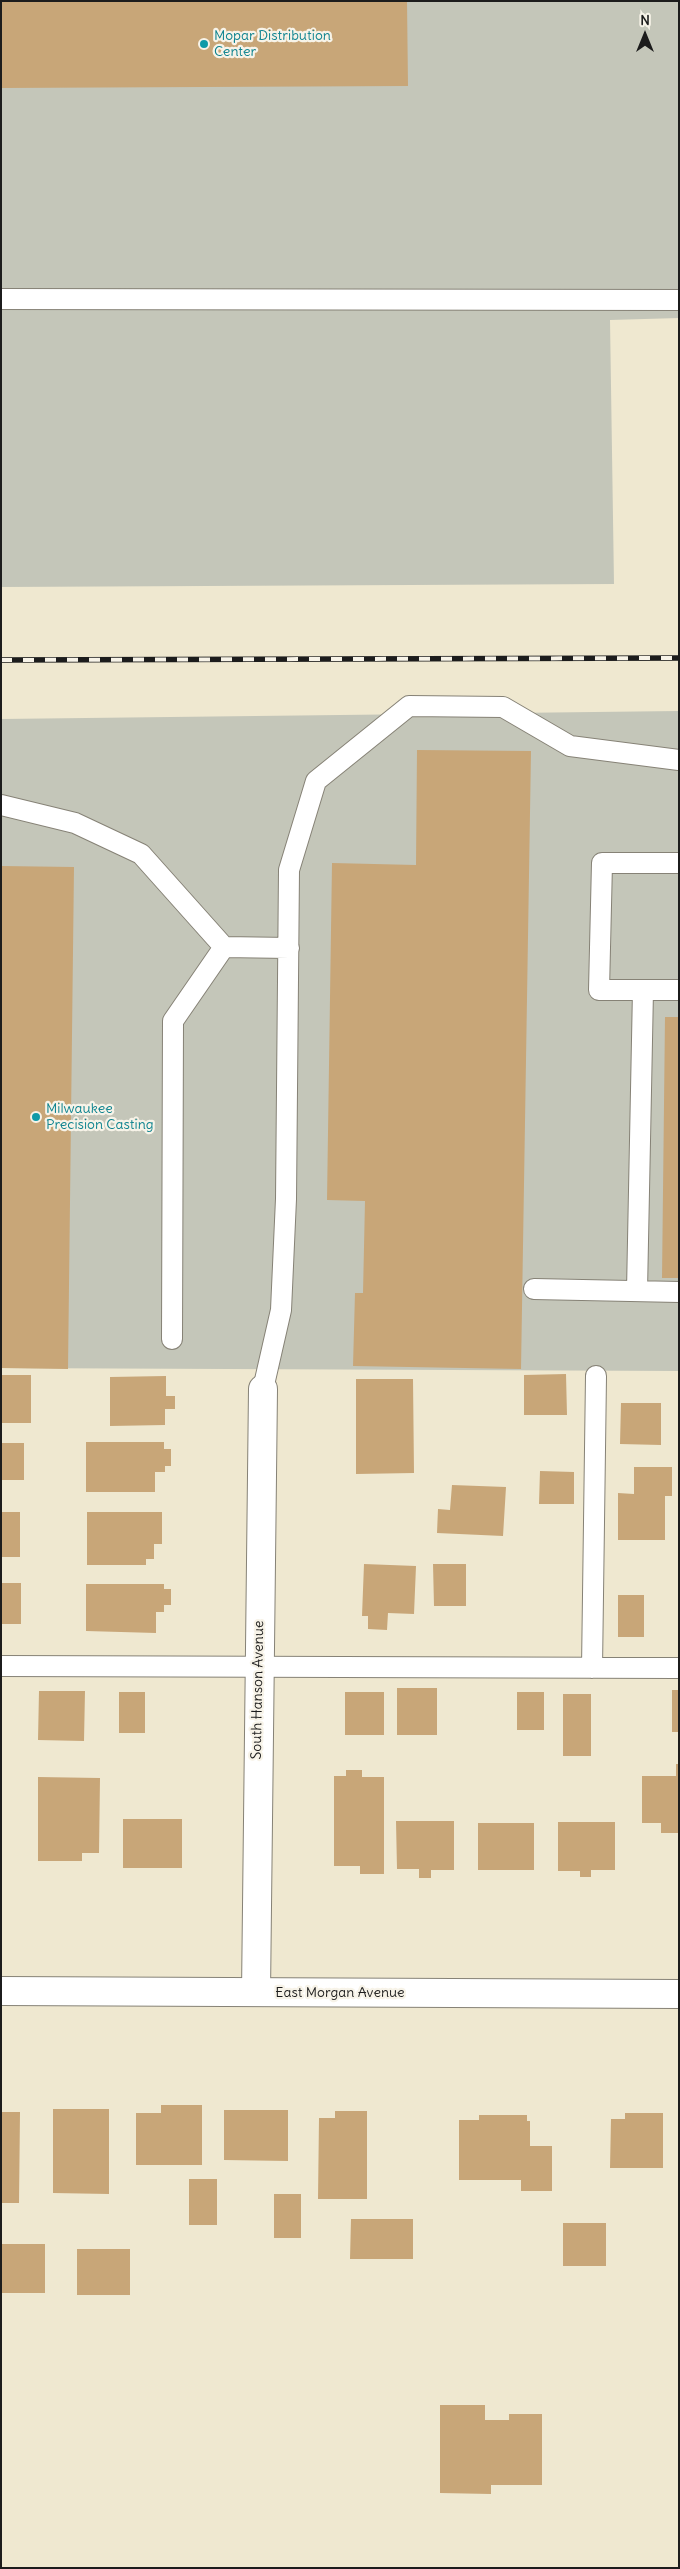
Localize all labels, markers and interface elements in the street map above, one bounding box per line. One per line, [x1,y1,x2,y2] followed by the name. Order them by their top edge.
[620,10,670,60] north arrow
[640,11,650,29] text: N
[214,28,331,60] place label: Mopar Distribution Center
[198,38,210,50] marker: Mopar Distribution Center
[46,1101,154,1134] place label: Milwaukee Precision Casting
[30,1111,42,1123] marker: Milwaukee Precision Casting
[248,1621,268,1759] street label: South Hanson Avenue
[275,1985,405,2001] street label: East Morgan Avenue

